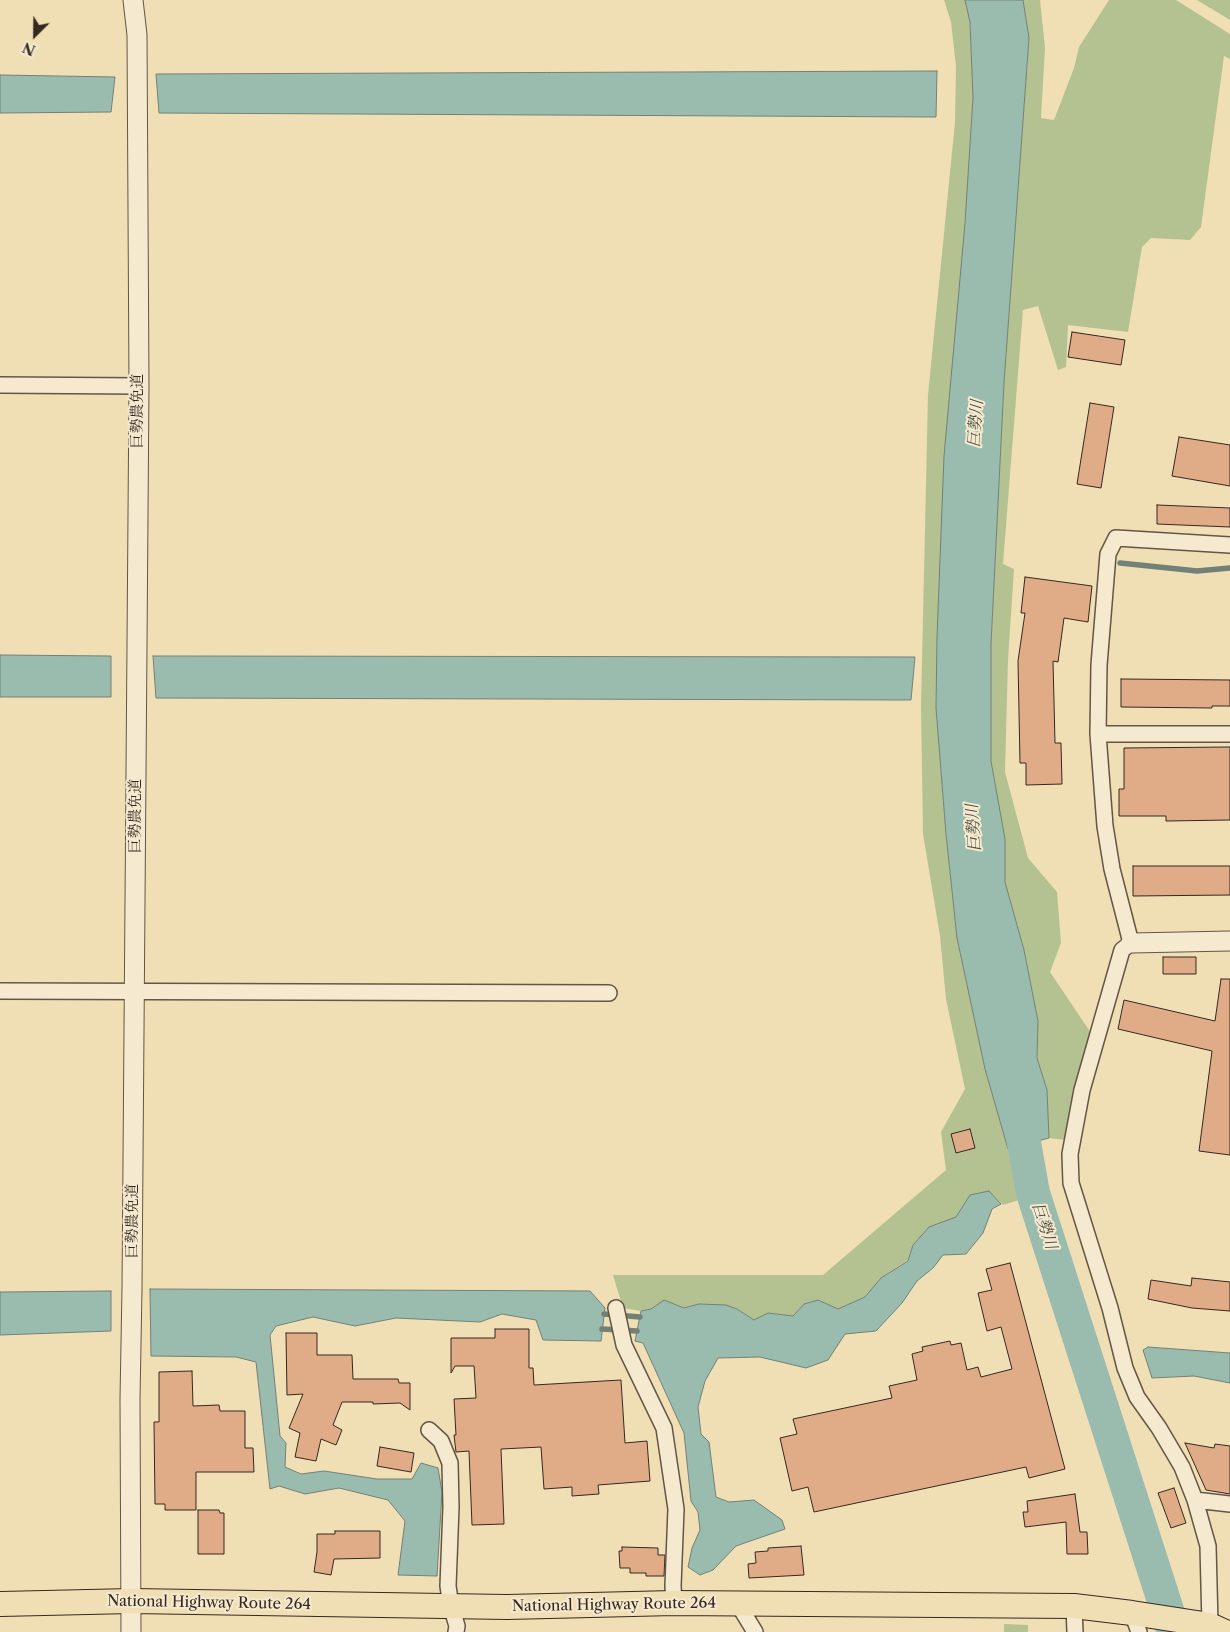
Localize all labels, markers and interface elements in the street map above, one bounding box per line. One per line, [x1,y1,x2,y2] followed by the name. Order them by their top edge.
[10,10,60,60] north arrow
[20,38,38,59] text: N
[129,374,147,448] street label: 巨勢農免道
[965,399,987,449] water label: 巨勢川
[127,779,145,853] street label: 巨勢農免道
[963,803,985,853] water label: 巨勢川
[124,1184,142,1258] street label: 巨勢農免道
[1027,1200,1061,1252] water label: 巨勢川
[107,1592,311,1614] street label: National Highway Route 264
[512,1594,716,1616] street label: National Highway Route 264

